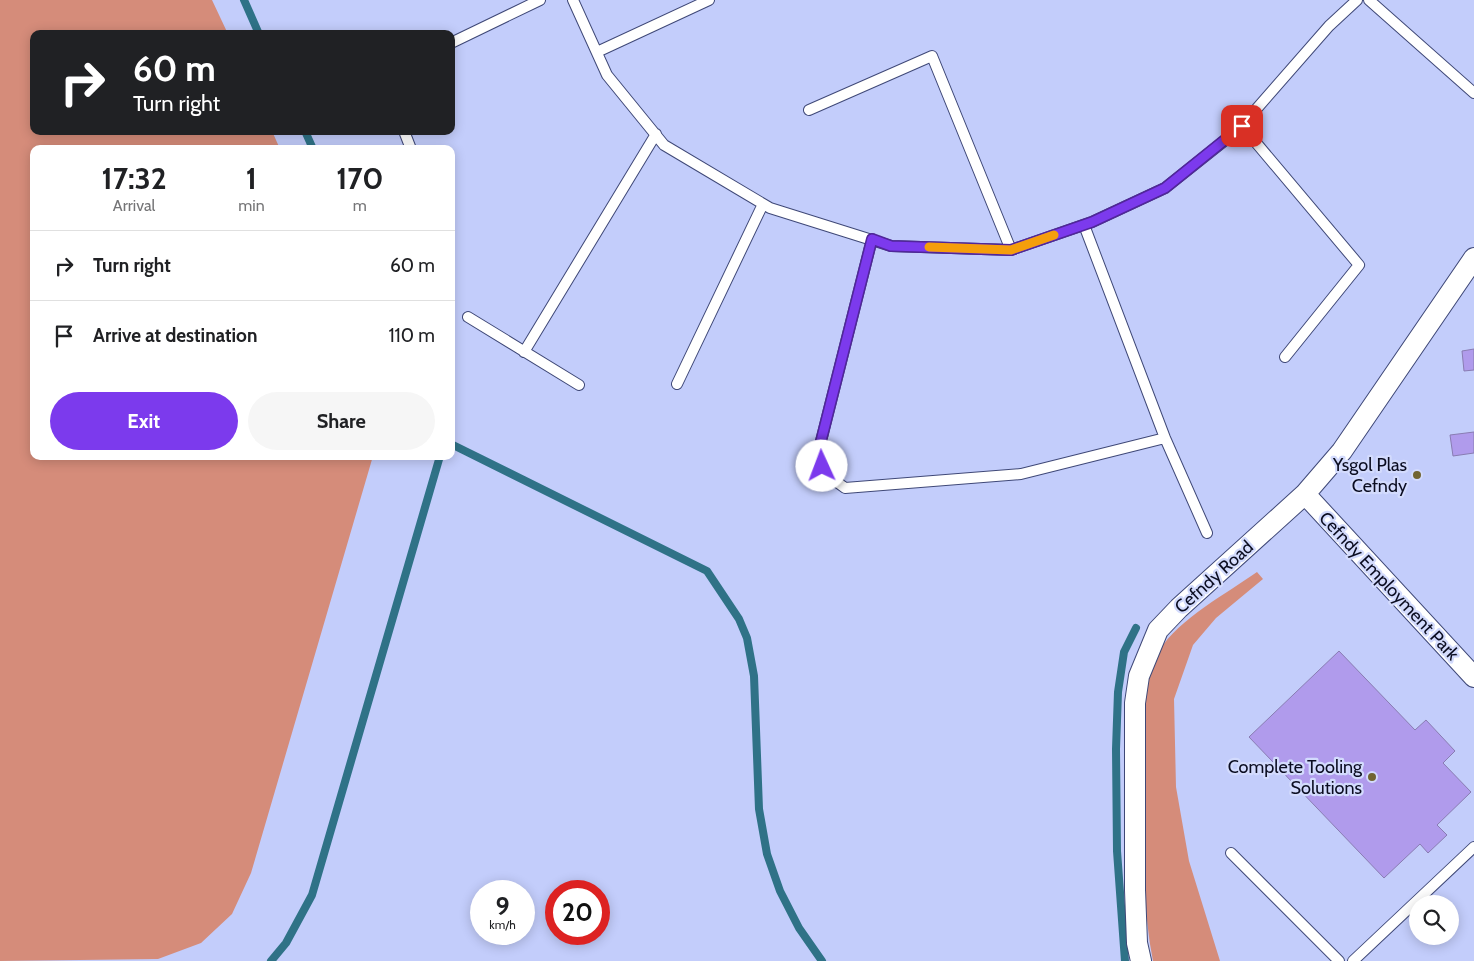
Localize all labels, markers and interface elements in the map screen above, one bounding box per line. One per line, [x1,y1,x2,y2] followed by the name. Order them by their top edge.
[133,47,216,90] text: 60 m
[50,50,115,115] icon: right
[133,90,220,117] text: Turn right
[1221,105,1263,147] pin
[1228,112,1256,140] icon: arrive
[102,160,167,197] text: 17:32
[246,160,257,197] text: 1
[336,160,383,197] text: 170
[113,196,155,215] text: Arrival
[238,196,265,215] text: min
[353,196,367,215] text: m
[50,252,78,280] icon: right
[93,254,171,277] text: Turn right
[390,254,435,277] text: 60 m
[50,322,78,350] icon: arrive
[93,324,257,347] text: Arrive at destination
[388,324,435,347] text: 110 m
[50,392,238,450] button: Exit
[248,392,435,450] button: Share
[795,439,847,491] position arrow
[1332,454,1407,497] place label: Ysgol Plas Cefndy
[1411,469,1423,481] marker: Ysgol Plas Cefndy
[1314,507,1464,666] street label: Cefndy Employment Park
[1170,536,1258,618] street label: Cefndy Road
[1228,756,1363,799] place label: Complete Tooling Solutions
[1366,771,1378,783] marker: Complete Tooling Solutions
[545,880,610,945] speed limit sign: 20
[495,891,510,921] text: 9
[1409,895,1459,945] map controls
[1409,895,1459,945] button: search
[489,917,516,932] text: km/h

